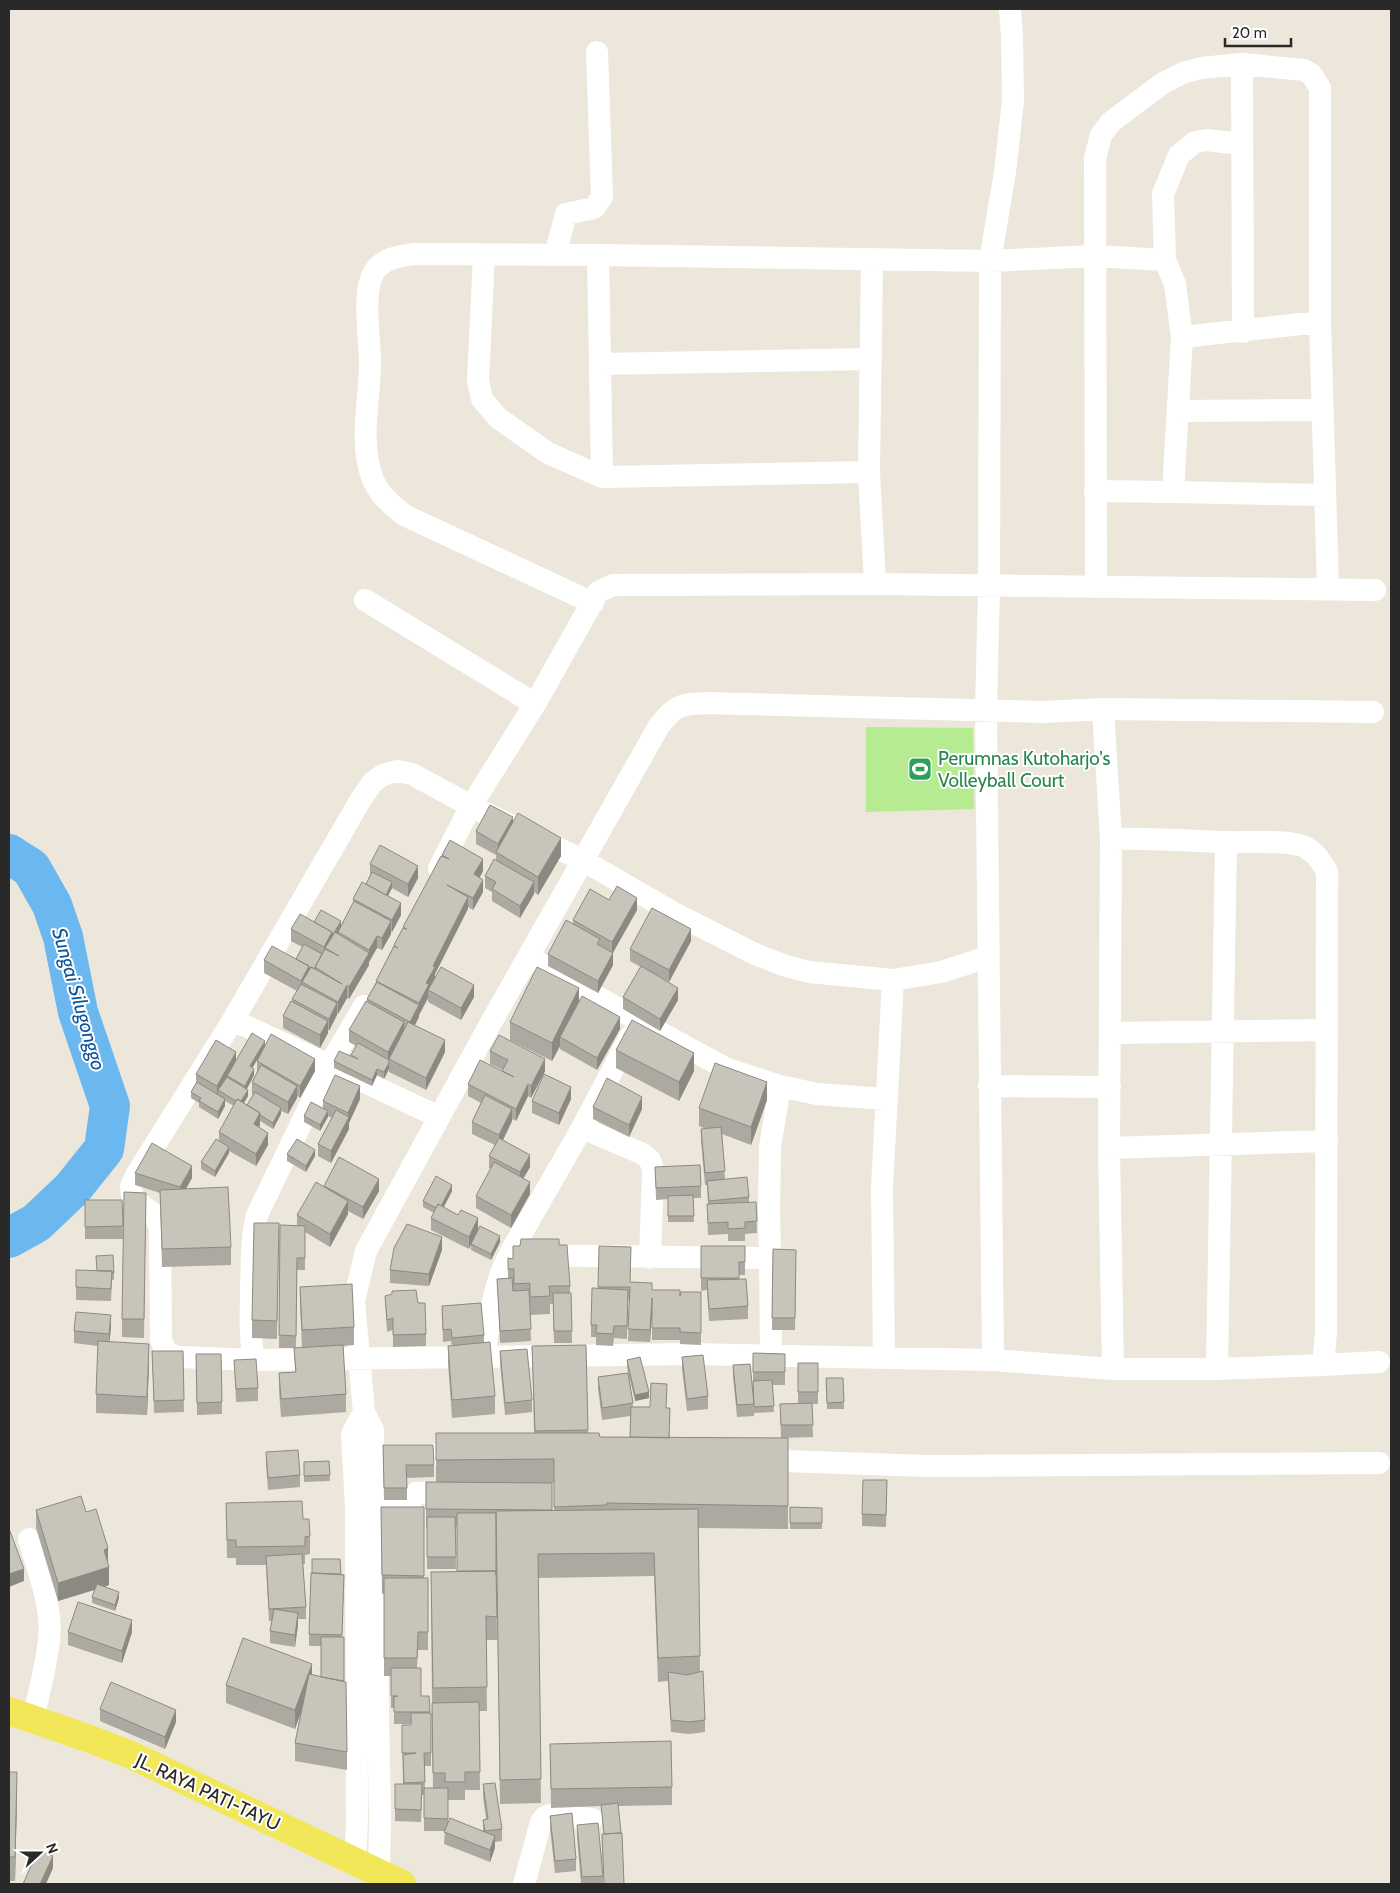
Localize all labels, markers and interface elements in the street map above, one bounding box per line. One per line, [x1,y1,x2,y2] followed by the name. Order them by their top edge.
[1225,15,1291,47] scale bar
[1232,24,1267,42] text: 20 m
[938,747,1110,792] place label: Perumnas Kutoharjo's Volleyball Court
[907,756,933,782] sports icon: Perumnas Kutoharjo's Volleyball Court
[47,925,111,1073] water label: Sungai Silugonggo
[131,1748,284,1836] street label: JL. RAYA PATI-TAYU
[15,1828,65,1878] north arrow
[42,1840,62,1856] text: N

